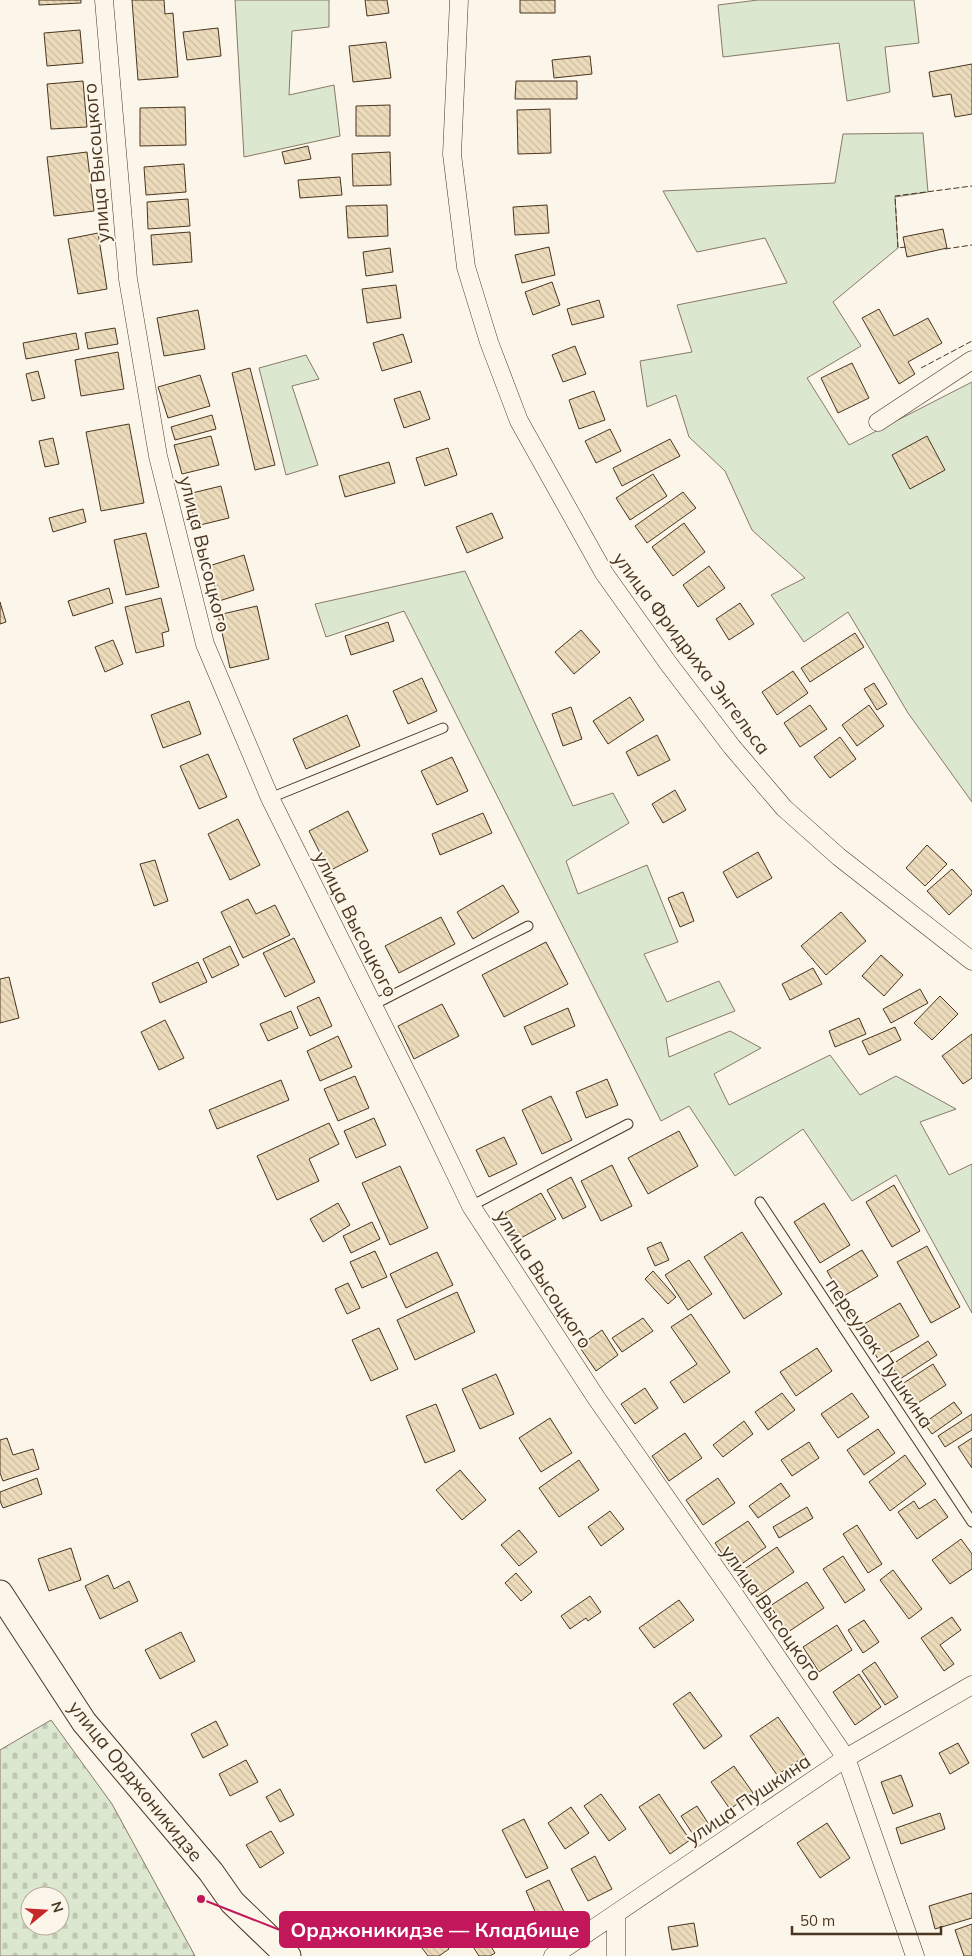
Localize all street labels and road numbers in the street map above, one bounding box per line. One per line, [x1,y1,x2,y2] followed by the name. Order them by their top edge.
[77,82,115,244] street label: улица Высоцкого
[174,473,236,635] street label: улица Высоцкого
[608,547,776,759] street label: улица Фридриха Энгельса
[309,847,403,1001] street label: улица Высоцкого
[490,1205,598,1353] street label: улица Высоцкого
[821,1273,939,1433] street label: переулок Пушкина
[716,1540,828,1686] street label: улица Высоцкого
[64,1696,208,1866] street label: улица Орджоникидзе
[681,1748,815,1850] street label: улица Пушкина

